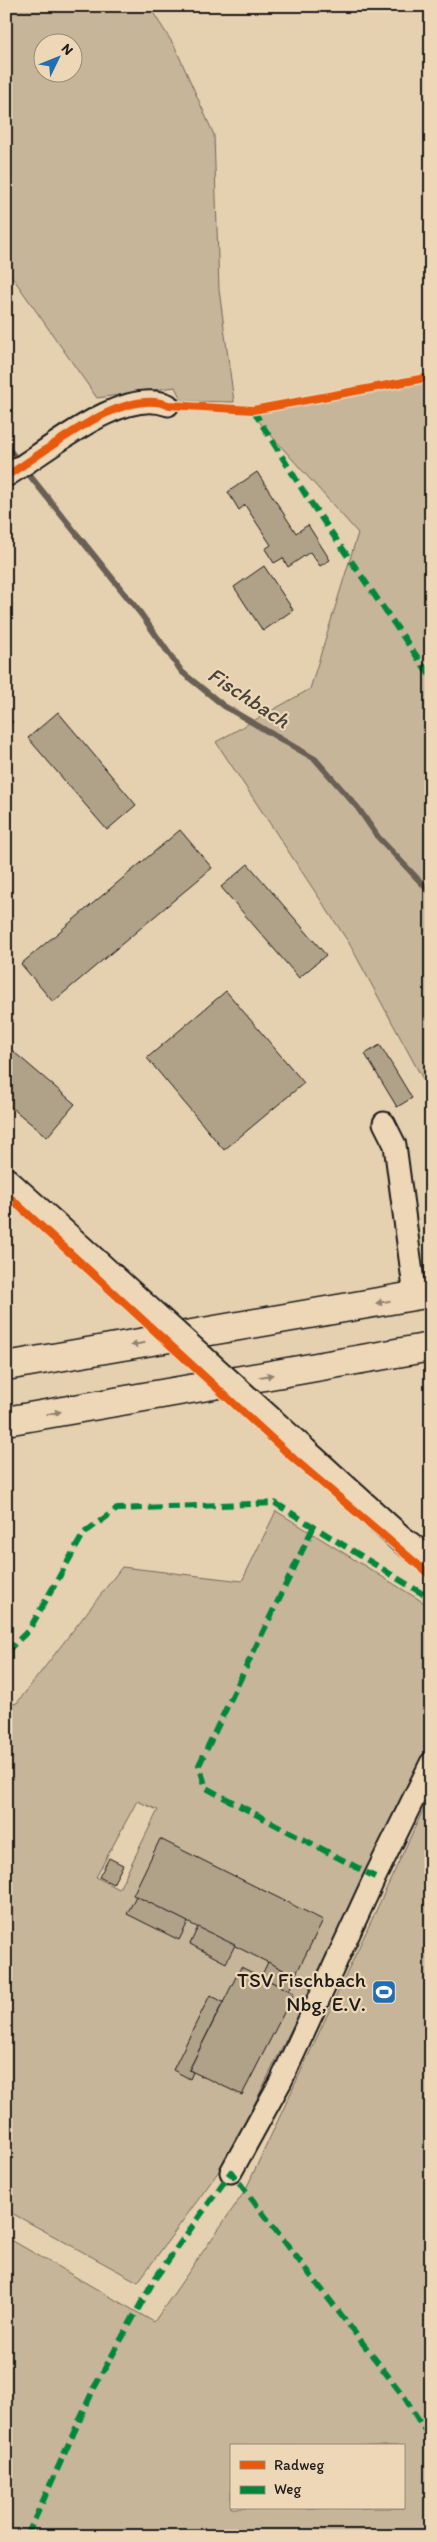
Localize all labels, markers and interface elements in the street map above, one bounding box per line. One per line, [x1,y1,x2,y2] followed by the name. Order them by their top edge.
[32,32,82,82] north arrow
[58,40,77,59] text: N
[203,661,295,734] water label: Fischbach
[374,1298,390,1306] one-way arrow
[130,1340,146,1348] one-way arrow
[259,1371,275,1379] one-way arrow
[47,1408,63,1416] one-way arrow
[237,1967,366,2016] place label: TSV Fischbach Nbg, E.V.
[371,1979,397,2005] sports icon: TSV Fischbach Nbg, E.V.
[230,2444,404,2510] legend
[274,2456,324,2474] text: Radweg
[274,2480,301,2498] text: Weg

